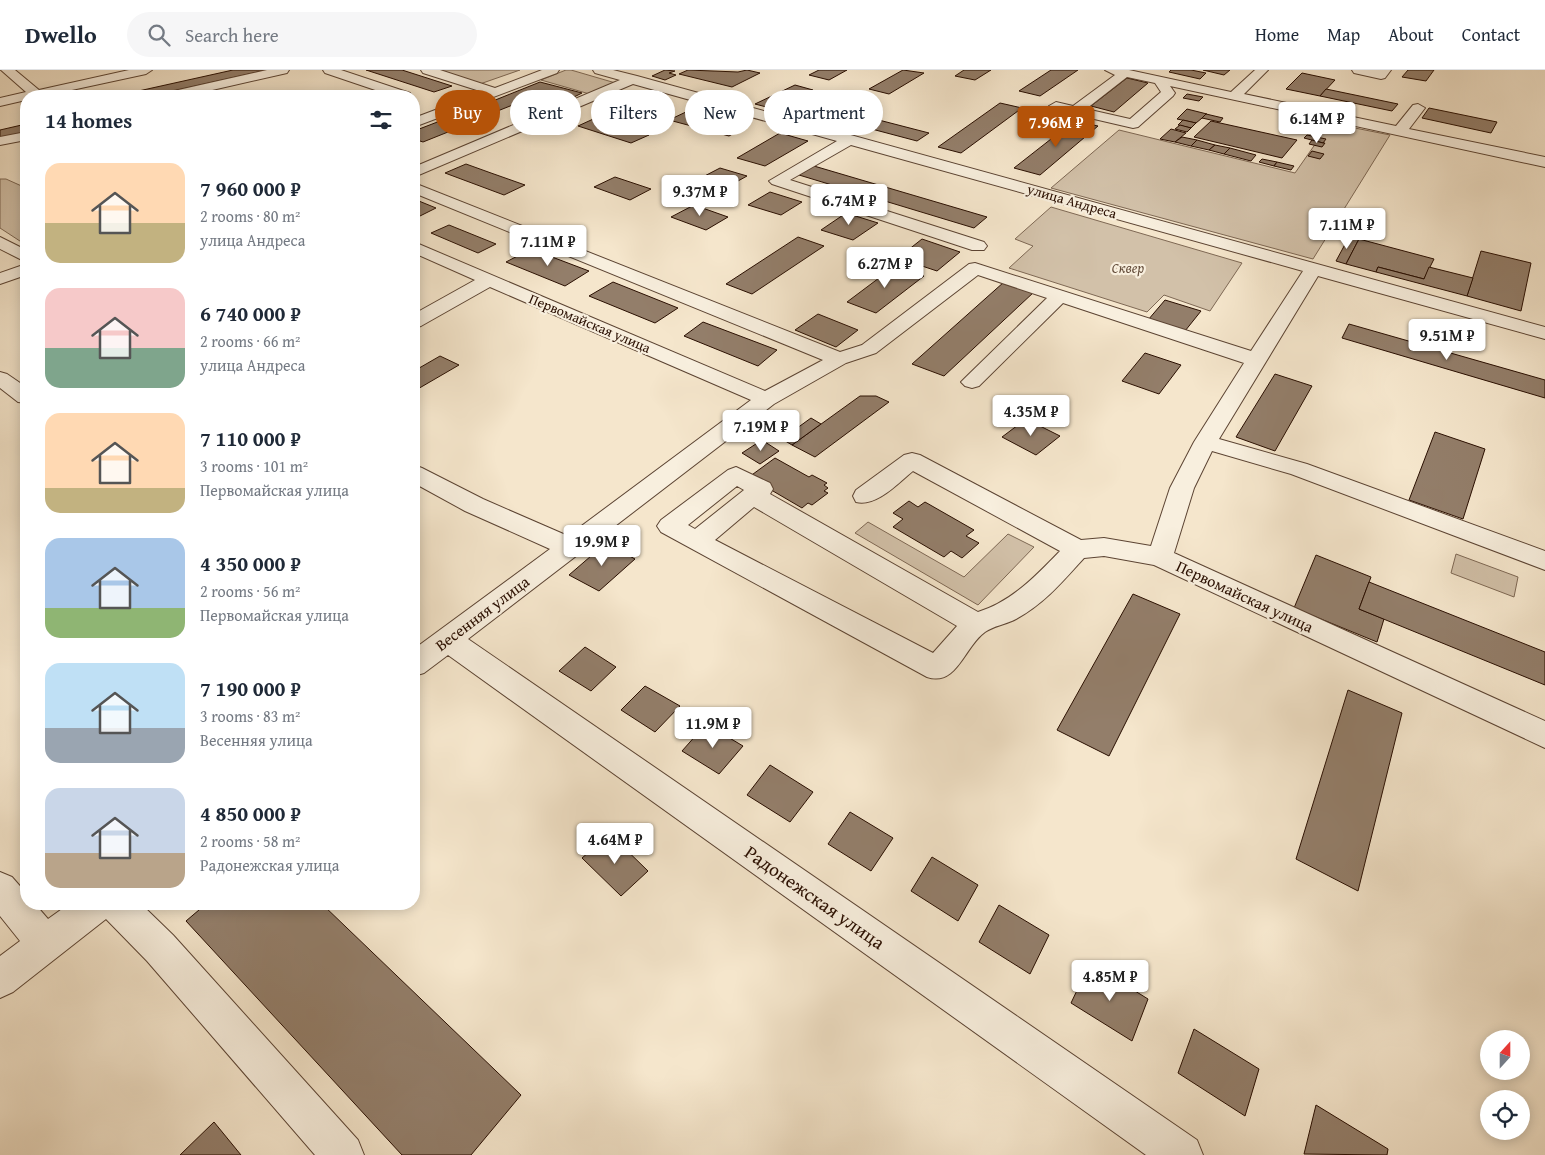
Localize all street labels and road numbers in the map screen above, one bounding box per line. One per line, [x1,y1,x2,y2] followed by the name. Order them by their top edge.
[1024,178,1119,223] street label: улица Андреса
[526,288,654,358] street label: Первомайская улица
[1172,554,1318,638] street label: Первомайская улица
[430,569,535,656] street label: Весенняя улица
[739,838,891,956] street label: Радонежская улица

